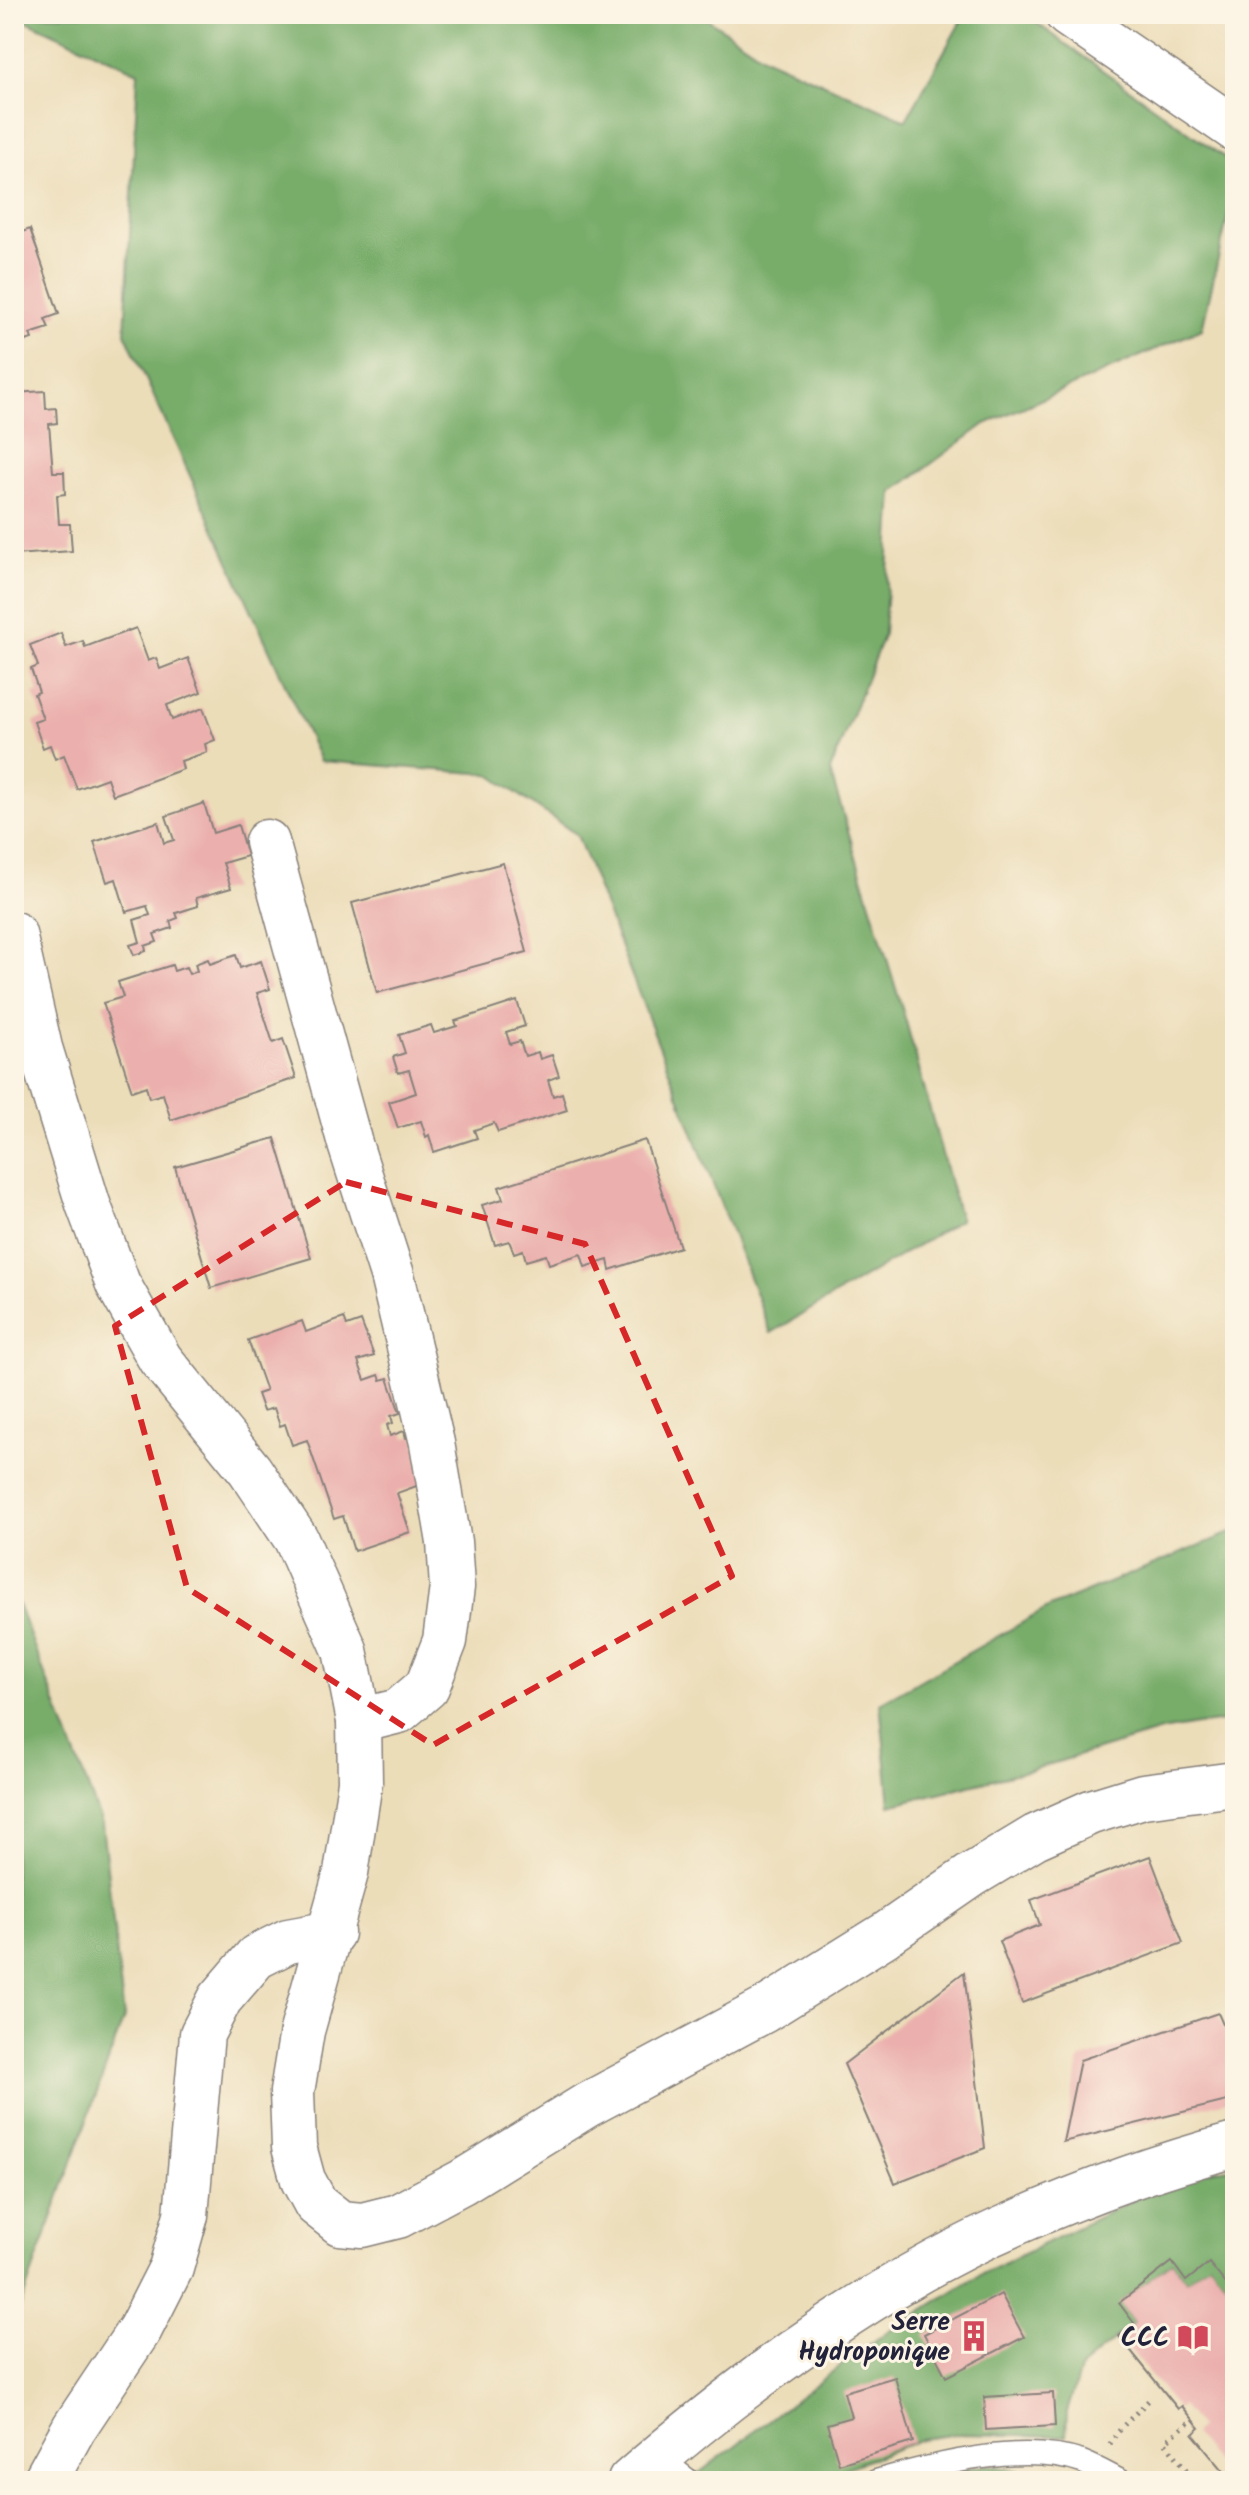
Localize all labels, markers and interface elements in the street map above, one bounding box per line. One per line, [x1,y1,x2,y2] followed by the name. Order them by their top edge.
[798,2302,950,2374] place label: Serre Hydroponique
[1121,2318,1169,2360] place label: CCC
[957,2319,991,2353] building icon: Serre Hydroponique
[1176,2320,1210,2354] library icon: CCC

